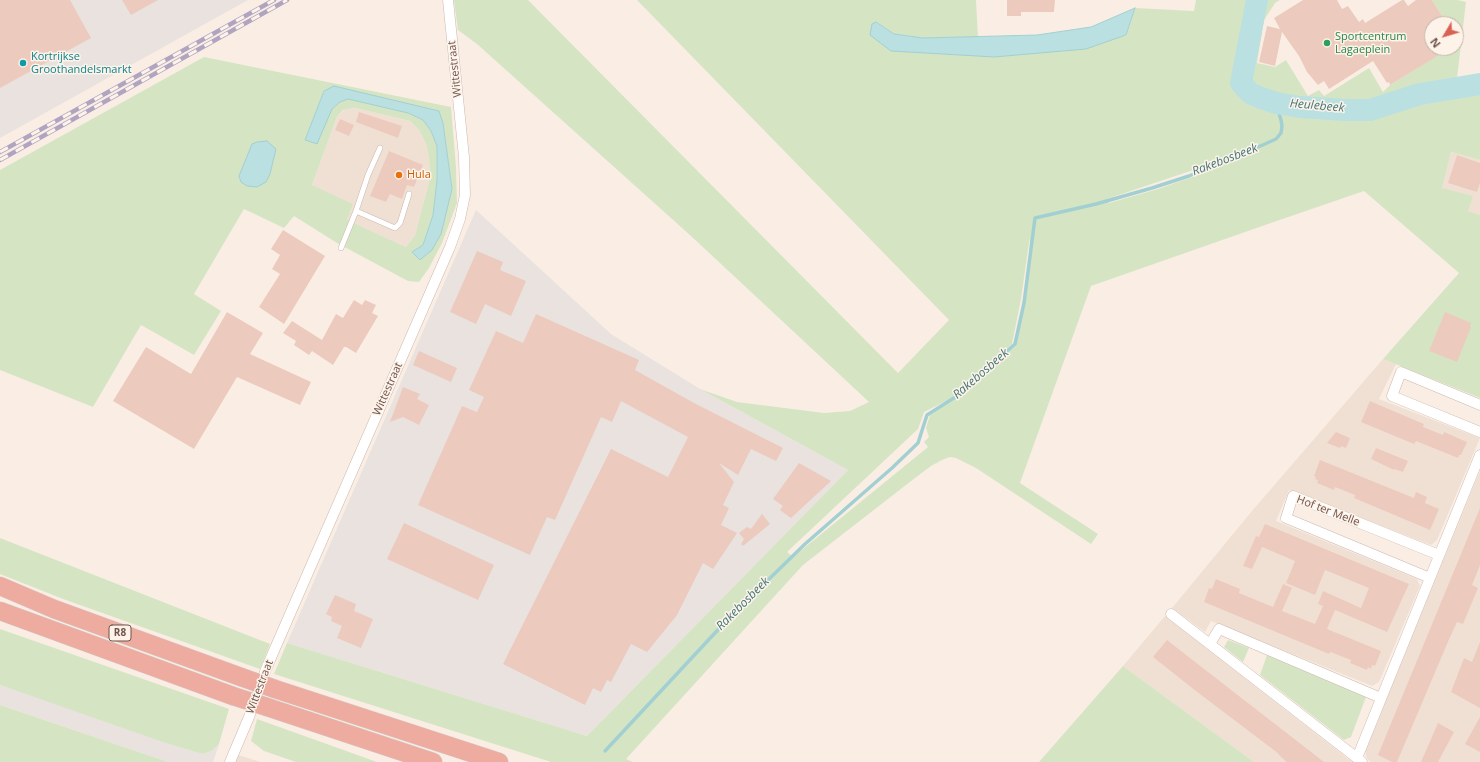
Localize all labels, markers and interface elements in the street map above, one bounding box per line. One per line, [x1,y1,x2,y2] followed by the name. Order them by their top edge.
[1424,16,1464,56] north arrow
[1335,30,1406,56] place label: Sportcentrum Lagaeplein
[1426,35,1444,51] text: N
[1322,38,1332,48] marker: Sportcentrum Lagaeplein
[445,40,465,98] street label: Wittestraat
[31,50,132,76] place label: Kortrijkse Groothandelsmarkt
[18,58,28,68] marker: Kortrijkse Groothandelsmarkt
[1289,96,1345,116] water label: Heulebeek
[1190,141,1260,179] water label: Rakebosbeek
[407,168,431,182] place label: Hula
[394,170,404,180] marker: Hula
[950,346,1012,402] water label: Rakebosbeek
[370,360,406,418] street label: Wittestraat
[1295,493,1361,529] street label: Hof ter Melle
[713,574,773,634] water label: Rakebosbeek
[109,625,131,641] road number: R8
[244,658,276,716] street label: Wittestraat

